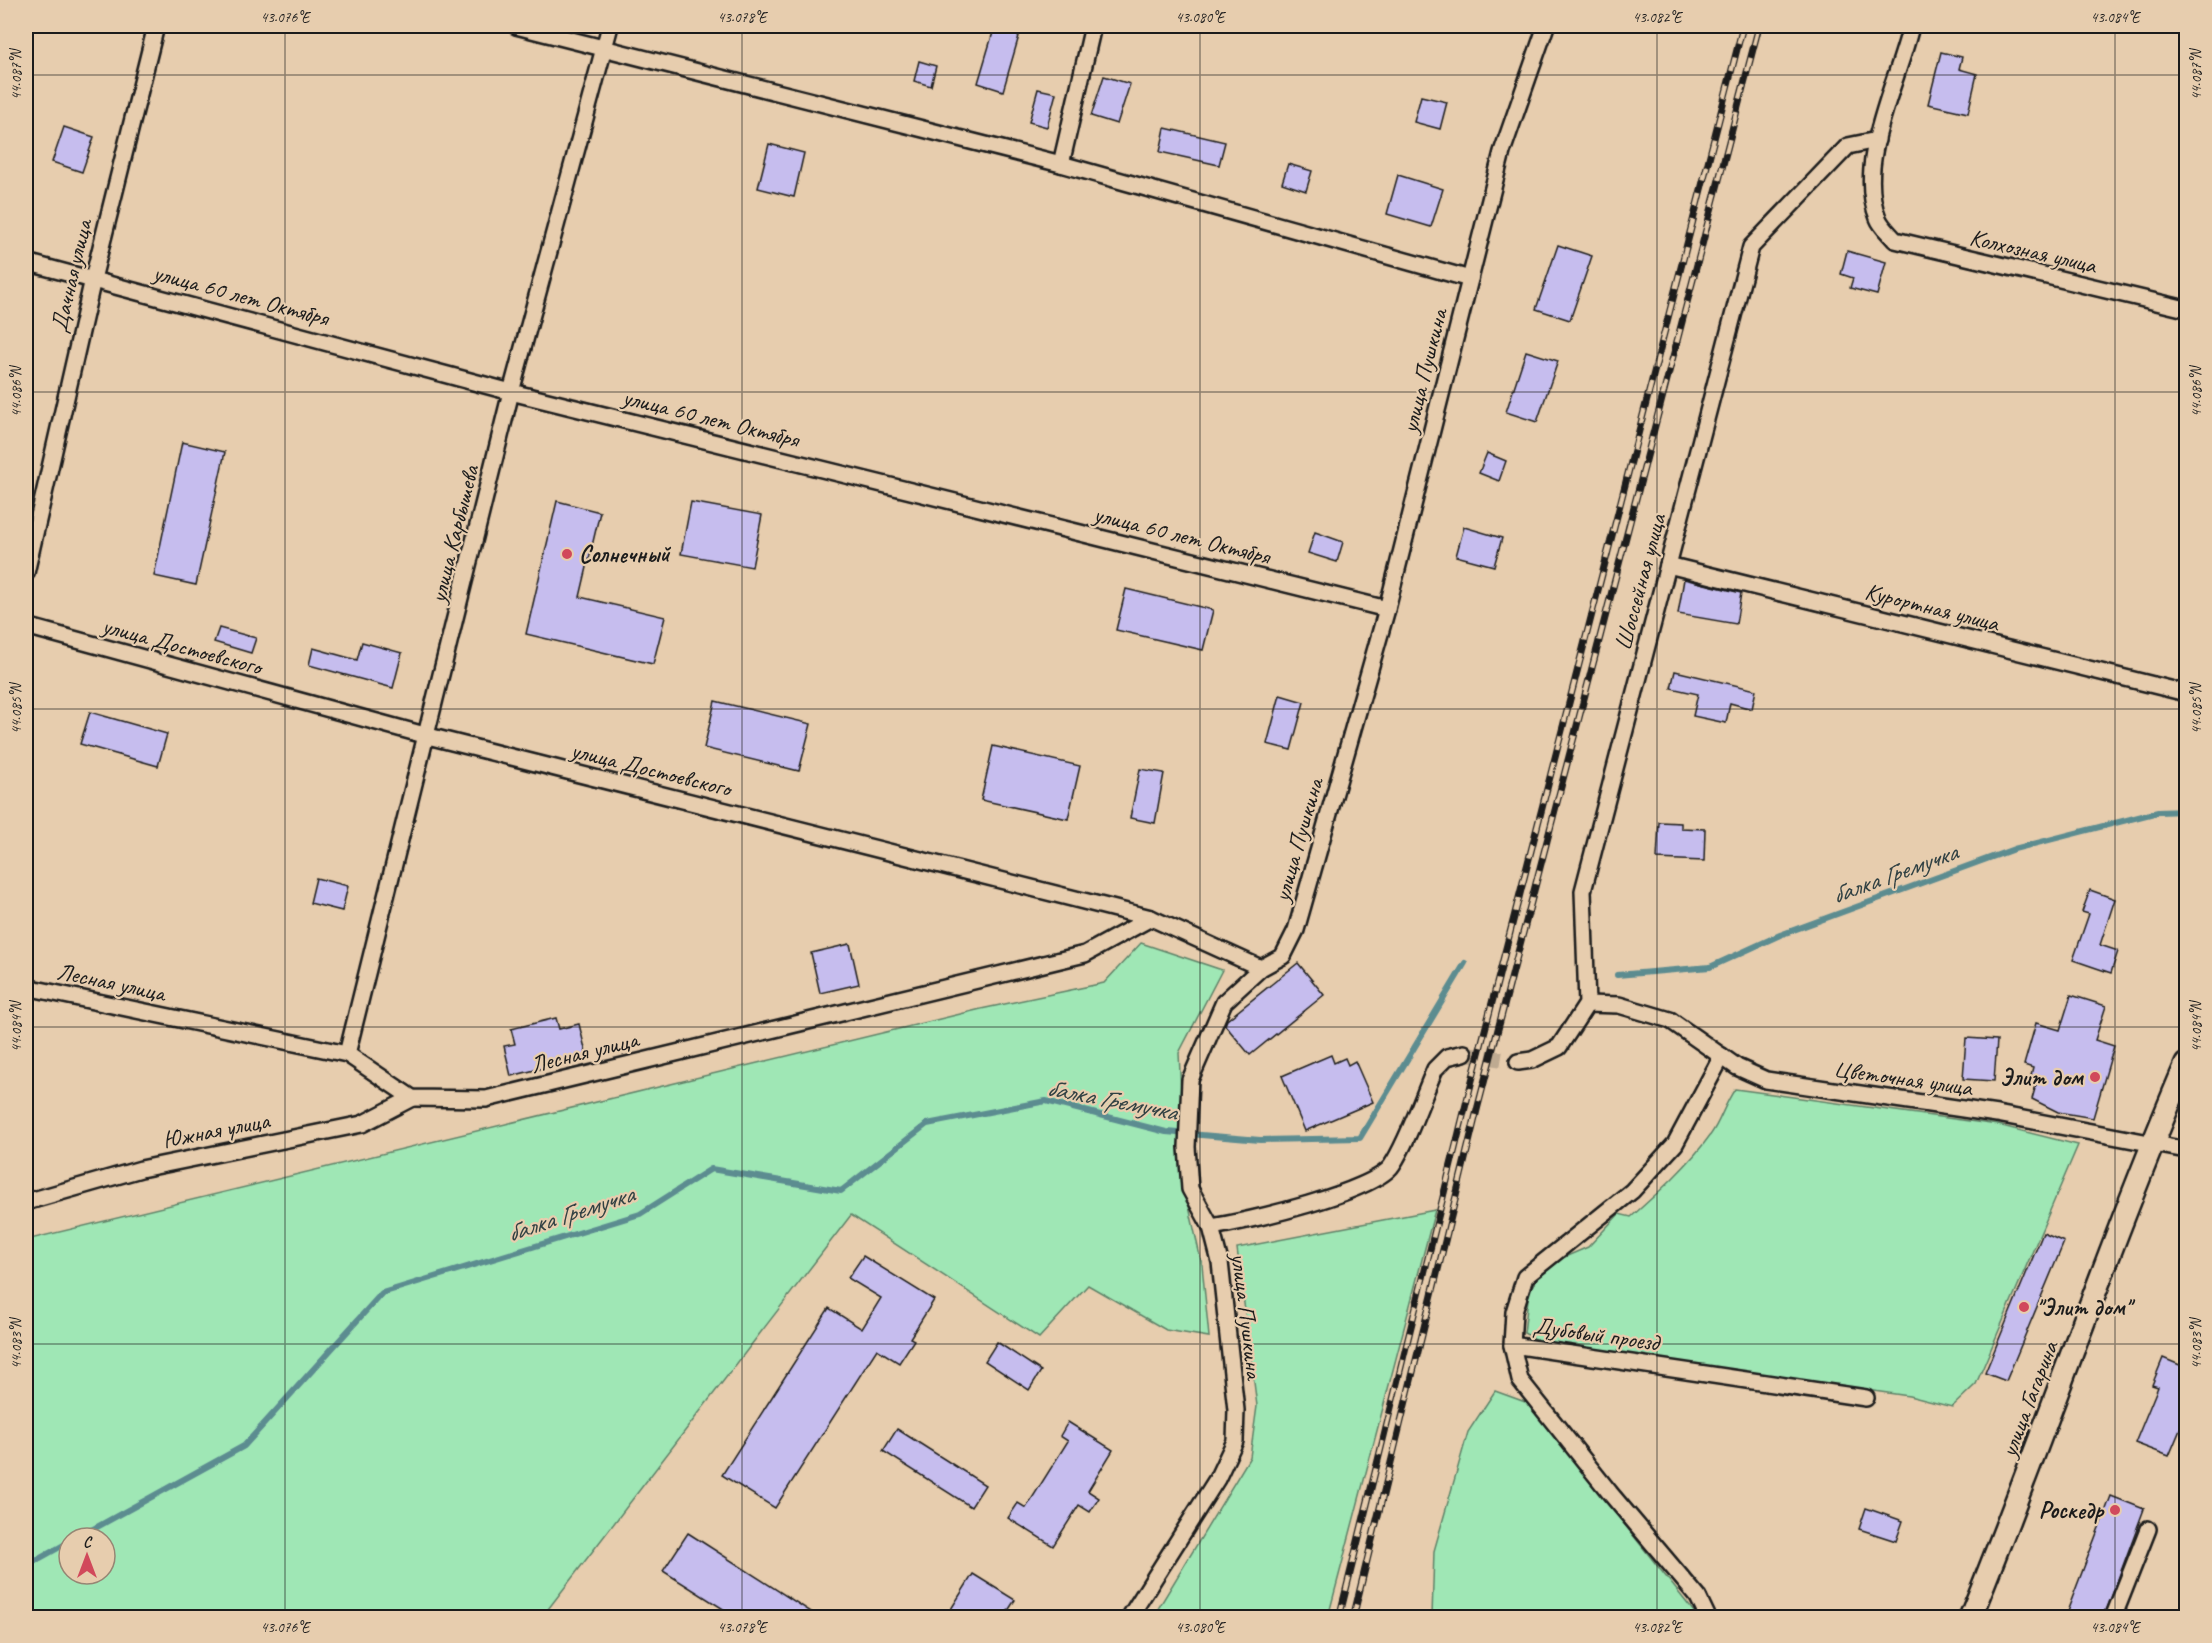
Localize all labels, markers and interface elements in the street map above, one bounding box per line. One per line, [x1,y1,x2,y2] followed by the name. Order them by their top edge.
[261,8,312,27] text: 43.076°E
[718,8,769,27] text: 43.078°E
[1176,8,1227,27] text: 43.080°E
[1633,8,1684,27] text: 43.082°E
[2091,8,2142,27] text: 43.084°E
[7,47,26,100] text: 44.087°N
[2187,47,2206,100] text: 44.087°N
[43,215,99,335] street label: Дачная улица
[1967,222,2101,280] street label: Колхозная улица
[148,257,334,333] street label: улица 60 лет Октября
[1394,304,1454,438] street label: улица Пушкина
[7,364,26,417] text: 44.086°N
[2187,364,2206,417] text: 44.086°N
[618,381,804,455] street label: улица 60 лет Октября
[422,461,486,608] street label: улица Карбышева
[1089,498,1275,572] street label: улица 60 лет Октября
[1607,509,1673,653] street label: Шоссейная улица
[579,539,672,569] place label: Солнечный
[560,547,574,561] marker: Солнечный
[1862,576,2004,638] street label: Курортная улица
[97,610,267,682] street label: улица Достоевского
[7,681,26,734] text: 44.085°N
[2187,681,2206,734] text: 44.085°N
[566,734,736,804] street label: улица Достоевского
[1266,773,1330,907] street label: улица Пушкина
[1827,835,1964,911] water label: балка Гремучка
[54,956,170,1009] street label: Лесная улица
[7,999,26,1052] text: 44.084°N
[2187,999,2206,1052] text: 44.084°N
[527,1024,643,1080] street label: Лесная улица
[1832,1053,1976,1103] street label: Цветочная улица
[2000,1062,2085,1092] place label: Элит дом
[2088,1070,2102,1084] marker: Элит дом
[1044,1071,1182,1129] water label: балка Гремучка
[160,1105,273,1155] street label: Южная улица
[503,1177,640,1249] water label: балка Гремучка
[1224,1249,1270,1383] street label: улица Пушкина
[2036,1292,2136,1322] place label: "Элит дом"
[2017,1300,2031,1314] marker: "Элит дом"
[1531,1310,1663,1358] street label: Дубовый проезд
[7,1316,26,1369] text: 44.083°N
[2187,1316,2206,1369] text: 44.083°N
[1993,1335,2065,1463] street label: улица Гагарина
[2039,1495,2105,1525] place label: Роскедр
[2108,1503,2122,1517] marker: Роскедр
[57,1526,117,1586] north arrow
[83,1532,93,1552] text: С
[261,1618,312,1637] text: 43.076°E
[718,1618,769,1637] text: 43.078°E
[1176,1618,1227,1637] text: 43.080°E
[1633,1618,1684,1637] text: 43.082°E
[2091,1618,2142,1637] text: 43.084°E

